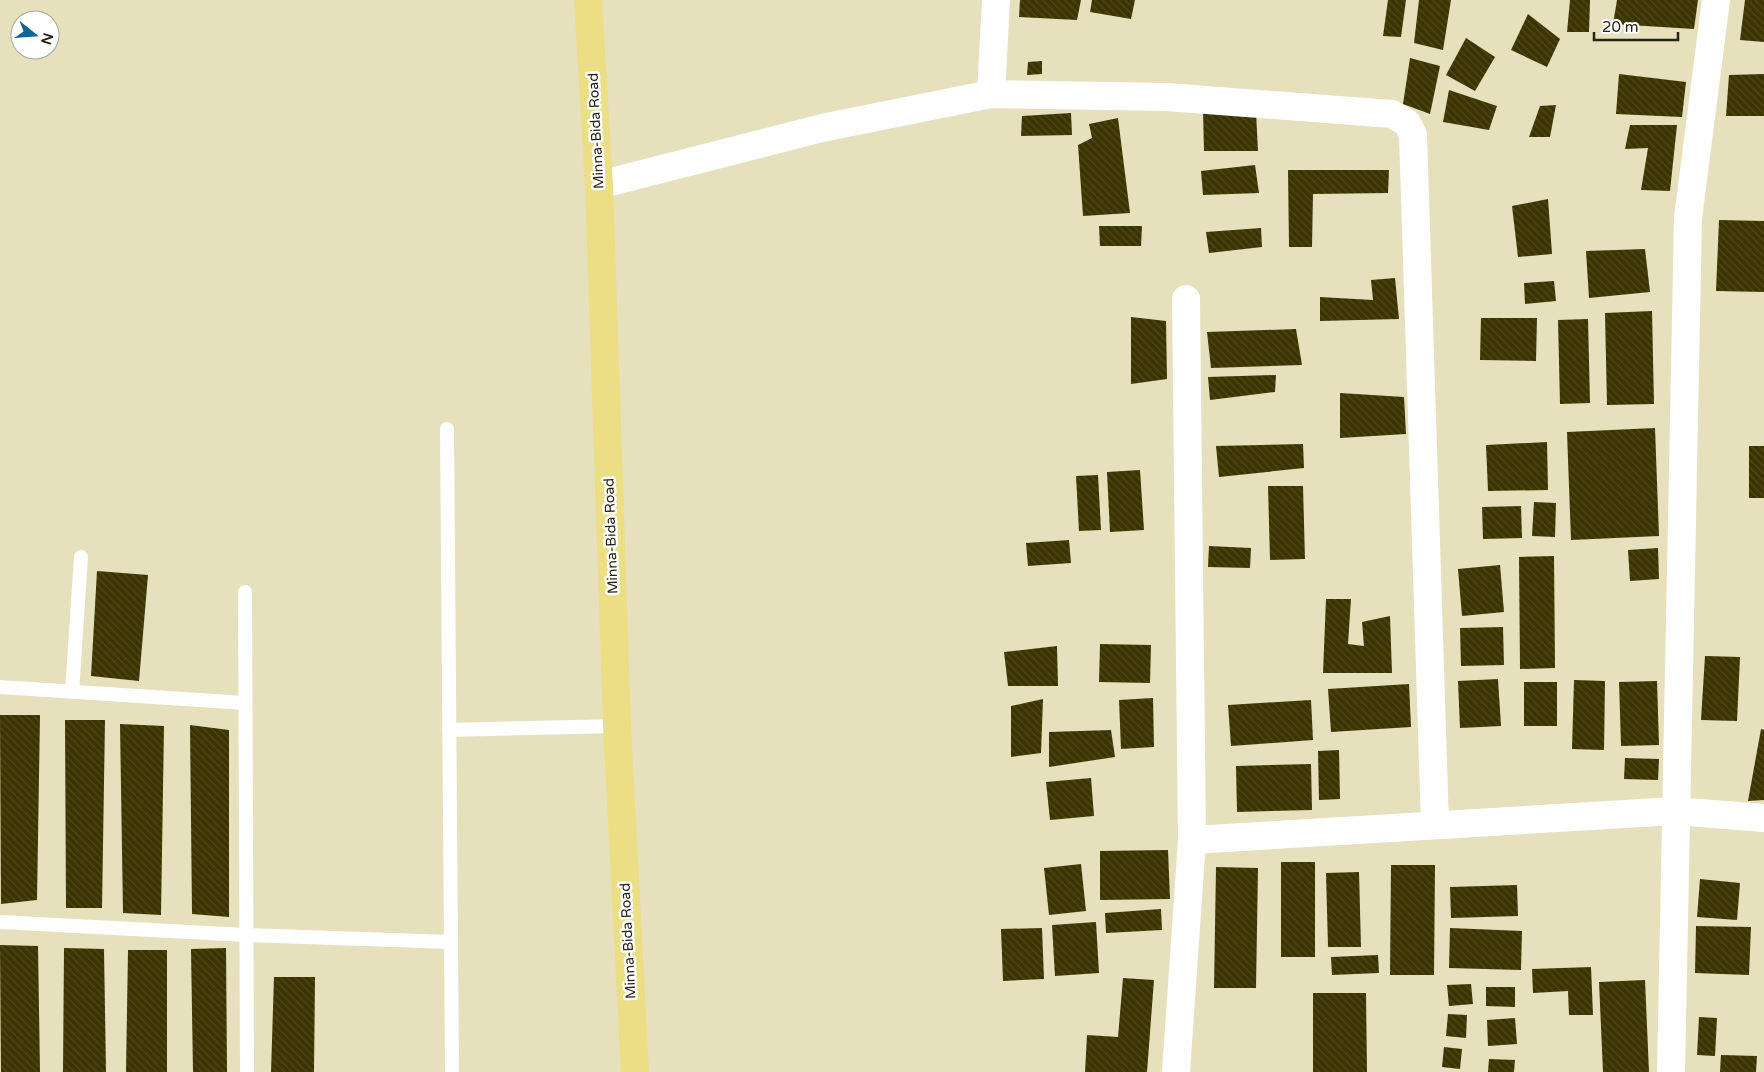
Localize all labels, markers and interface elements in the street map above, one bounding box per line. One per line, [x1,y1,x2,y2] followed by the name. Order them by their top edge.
[10,10,60,60] north arrow
[1594,10,1678,42] scale bar
[1602,18,1639,36] text: 20 m
[37,31,57,47] text: N
[584,73,608,189] street label: Minna-Bida Road
[600,478,622,594] street label: Minna-Bida Road
[616,883,640,999] street label: Minna-Bida Road

